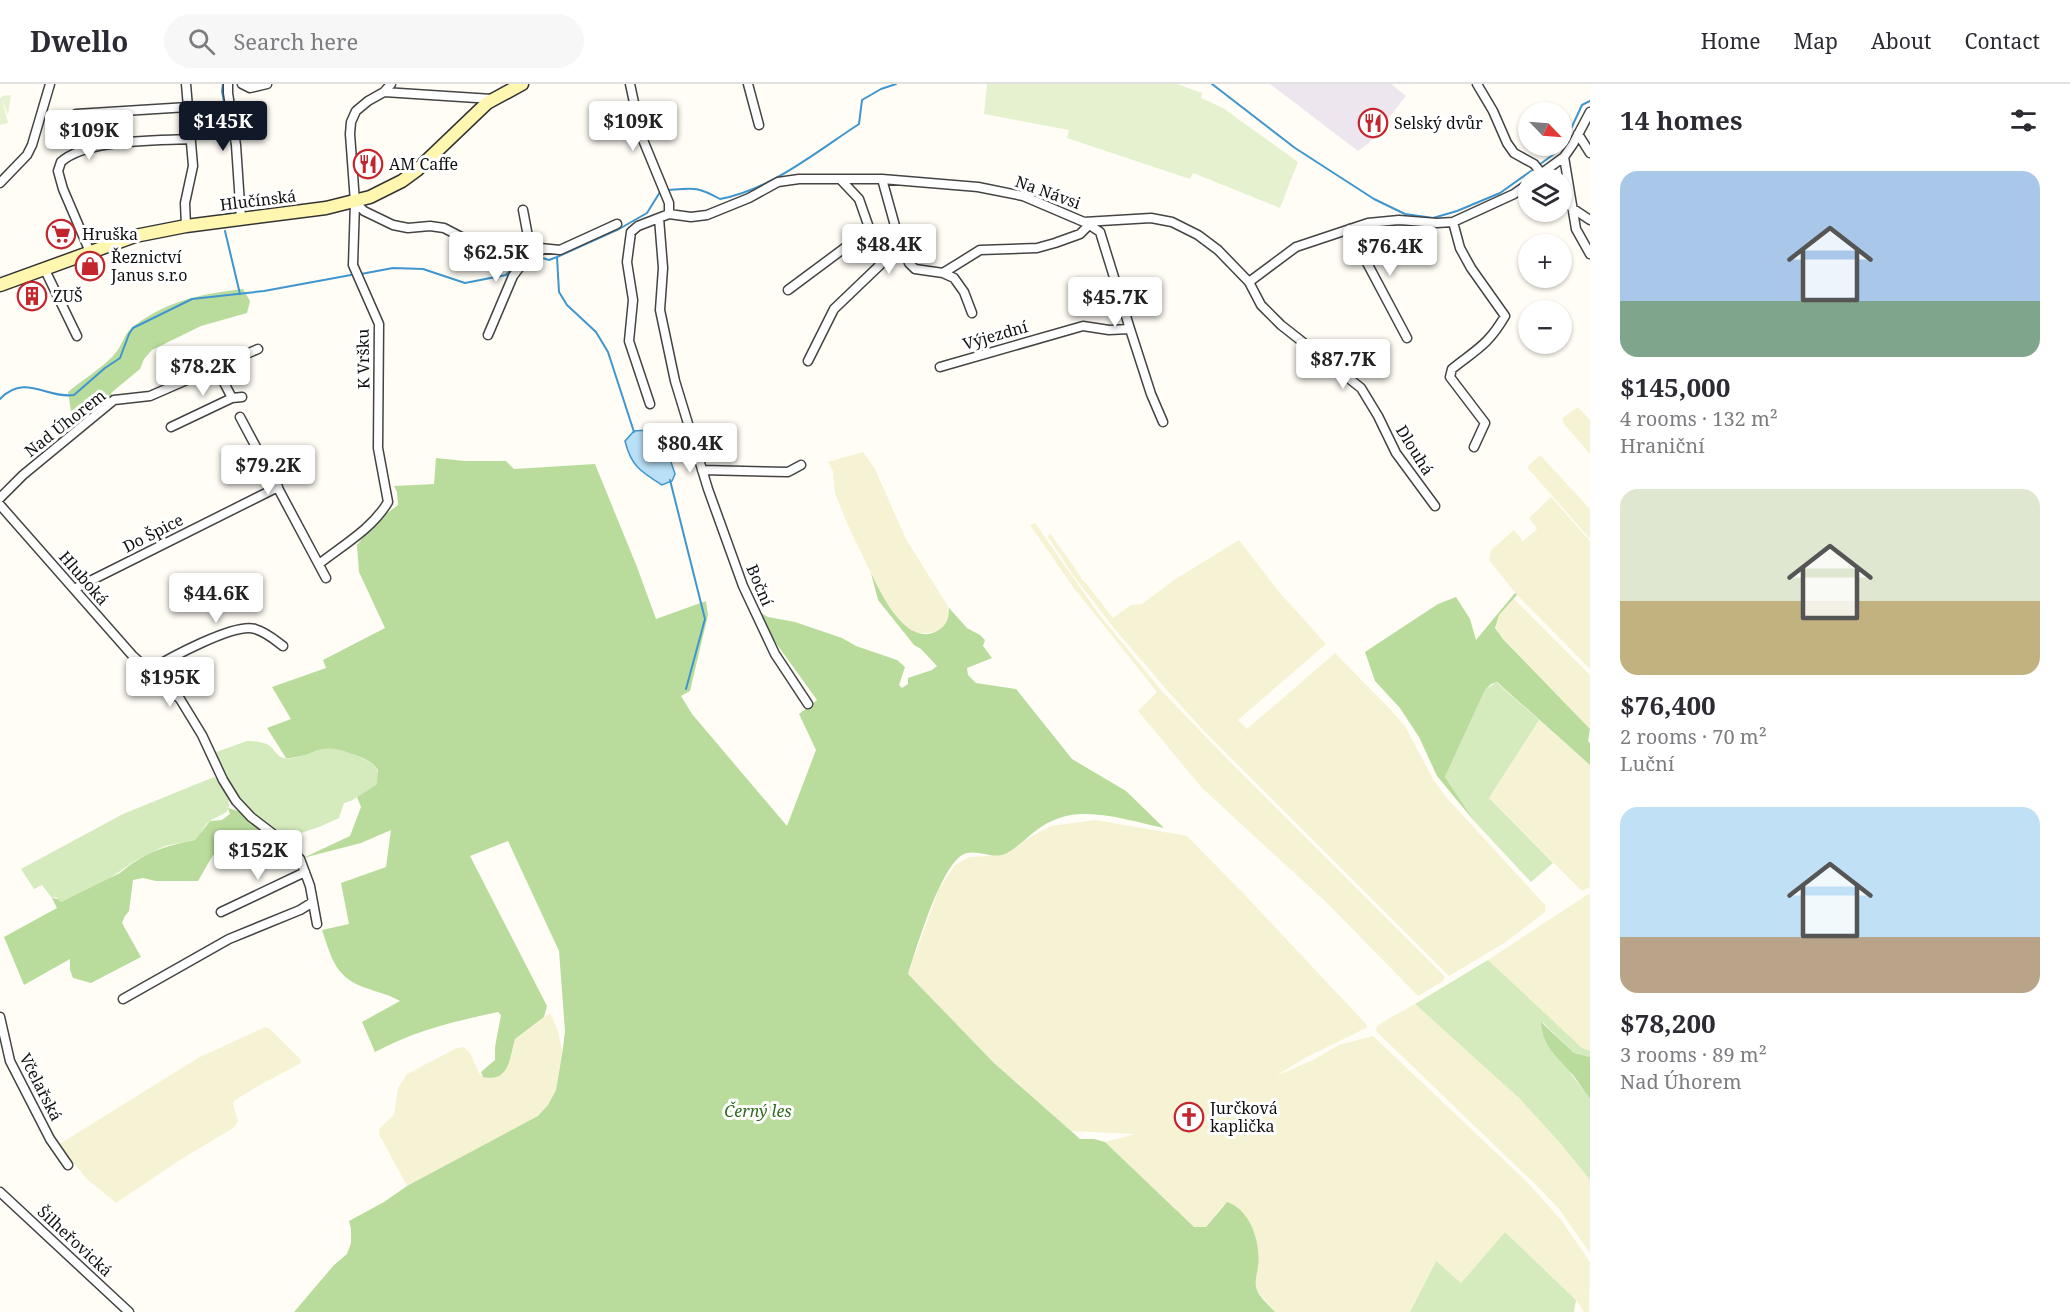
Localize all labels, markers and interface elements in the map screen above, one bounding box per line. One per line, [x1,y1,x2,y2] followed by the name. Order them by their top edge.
[164,14,584,68] search box
[30,22,128,60] text: Dwello
[185,25,218,58] icon: search
[233,26,358,56] text: Search here
[1701,27,1761,55] text: Home
[1794,27,1838,55] text: Map
[1871,27,1932,55] text: About
[1965,27,2040,55] text: Contact
[181,101,265,152] pin: $145K
[591,101,675,152] pin: $109K
[1518,102,1572,156] north arrow
[1518,102,1572,354] map controls
[1620,102,1742,138] text: 14 homes
[2007,104,2040,137] icon: filters
[193,107,253,134] text: $145K
[603,107,663,134] text: $109K
[1357,107,1389,139] restaurant icon: Selský dvůr
[47,110,131,161] pin: $109K
[1394,112,1483,134] place label: Selský dvůr
[59,116,119,143] text: $109K
[352,148,384,180] restaurant icon: AM Caffe
[389,153,458,175] place label: AM Caffe
[1518,168,1572,222] button: layers
[1012,170,1084,214] street label: Na Návsi
[219,184,297,216] street label: Hlučínská
[1776,210,1884,318] icon: home
[45,218,77,250] supermarket icon: Hruška
[82,223,138,245] place label: Hruška
[840,224,938,275] pin: $48.4K
[1341,226,1439,277] pin: $76.4K
[856,230,922,257] text: $48.4K
[447,232,545,283] pin: $62.5K
[1357,232,1423,259] text: $76.4K
[1518,234,1572,288] button: +
[463,238,529,265] text: $62.5K
[110,246,187,286] place label: Řeznictví Janus s.r.o
[74,250,106,282] shop icon: Řeznictví Janus s.r.o
[1066,277,1164,328] pin: $45.7K
[16,280,48,312] building icon: ZUŠ
[1082,283,1148,310] text: $45.7K
[53,285,83,307] place label: ZUŠ
[1518,300,1572,354] button: −
[960,315,1030,355] street label: Výjezdní
[351,329,375,389] street label: K Vršku
[1294,339,1392,390] pin: $87.7K
[1310,345,1376,372] text: $87.7K
[154,346,252,397] pin: $78.2K
[170,352,236,379] text: $78.2K
[1620,369,1730,405] text: $145,000
[20,384,110,462] street label: Nad Úhorem
[1620,405,1778,432] text: 4 rooms · 132 m²
[1391,421,1439,479] street label: Dlouhá
[641,423,739,474] pin: $80.4K
[657,429,723,456] text: $80.4K
[1620,432,1705,459] text: Hraniční
[219,445,317,496] pin: $79.2K
[235,451,301,478] text: $79.2K
[119,508,187,558] street label: Do Špice
[1776,528,1884,636] icon: home
[54,546,114,610] street label: Hluboká
[741,561,779,609] street label: Boční
[167,573,265,624] pin: $44.6K
[183,579,249,606] text: $44.6K
[128,657,212,708] pin: $195K
[140,663,200,690] text: $195K
[1620,687,1716,723] text: $76,400
[1620,723,1767,750] text: 2 rooms · 70 m²
[1620,750,1674,777] text: Luční
[216,830,300,881] pin: $152K
[228,836,288,863] text: $152K
[1776,846,1884,954] icon: home
[1620,1005,1716,1041] text: $78,200
[1620,1041,1767,1068] text: 3 rooms · 89 m²
[15,1049,67,1125] street label: Včelařská
[1620,1068,1742,1095] text: Nad Úhorem
[1209,1097,1278,1137] place label: Jurčková kaplička
[724,1100,792,1122] park label: Černý les
[1173,1101,1205,1133] church icon: Jurčková kaplička
[33,1201,117,1281] street label: Šilheřovická

